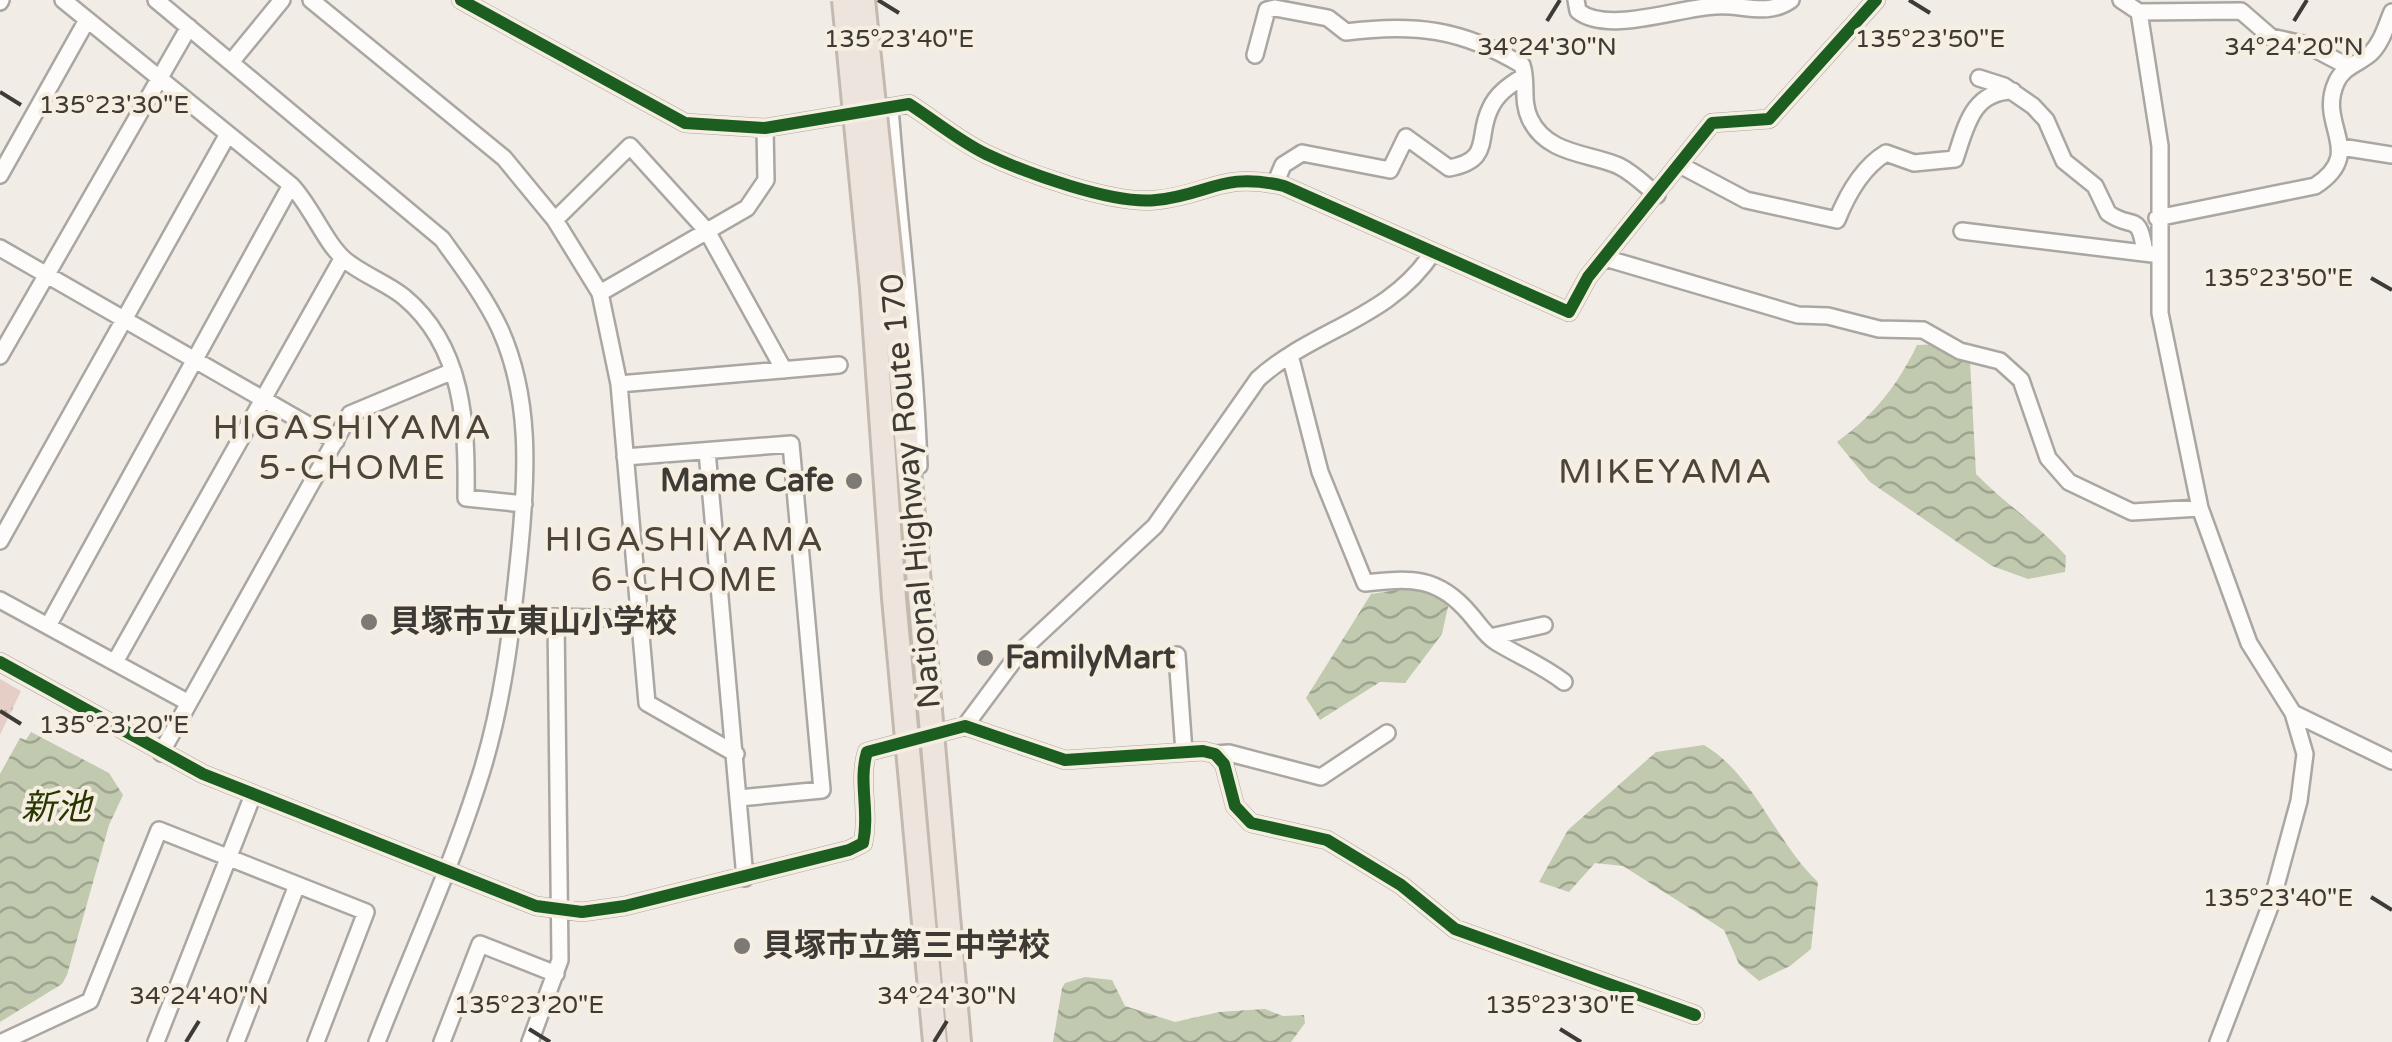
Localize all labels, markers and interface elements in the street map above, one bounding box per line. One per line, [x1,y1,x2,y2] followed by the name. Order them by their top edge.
[824,24,974,54] text: 135°23'40"E
[1855,24,2005,54] text: 135°23'50"E
[1477,32,1617,62] text: 34°24'30"N
[2224,32,2364,62] text: 34°24'20"N
[39,90,189,120] text: 135°23'30"E
[2203,263,2353,293] text: 135°23'50"E
[873,272,949,710] street label: National Highway Route 170
[213,407,493,489] district label: HIGASHIYAMA 5-CHOME
[1558,451,1774,493] district label: MIKEYAMA
[660,462,834,500] place label: Mame Cafe
[843,470,865,492] marker: Mame Cafe
[545,519,825,601] district label: HIGASHIYAMA 6-CHOME
[389,603,677,641] place label: 貝塚市立東山小学校
[358,611,380,633] marker: 貝塚市立東山小学校
[1005,639,1176,677] place label: FamilyMart
[974,647,996,669] marker: FamilyMart
[39,710,189,740] text: 135°23'20"E
[21,787,94,829] water label: 新池
[2203,883,2353,913] text: 135°23'40"E
[762,927,1050,965] place label: 貝塚市立第三中学校
[731,935,753,957] marker: 貝塚市立第三中学校
[129,981,269,1011] text: 34°24'40"N
[877,981,1017,1011] text: 34°24'30"N
[454,990,604,1020] text: 135°23'20"E
[1485,990,1635,1020] text: 135°23'30"E

